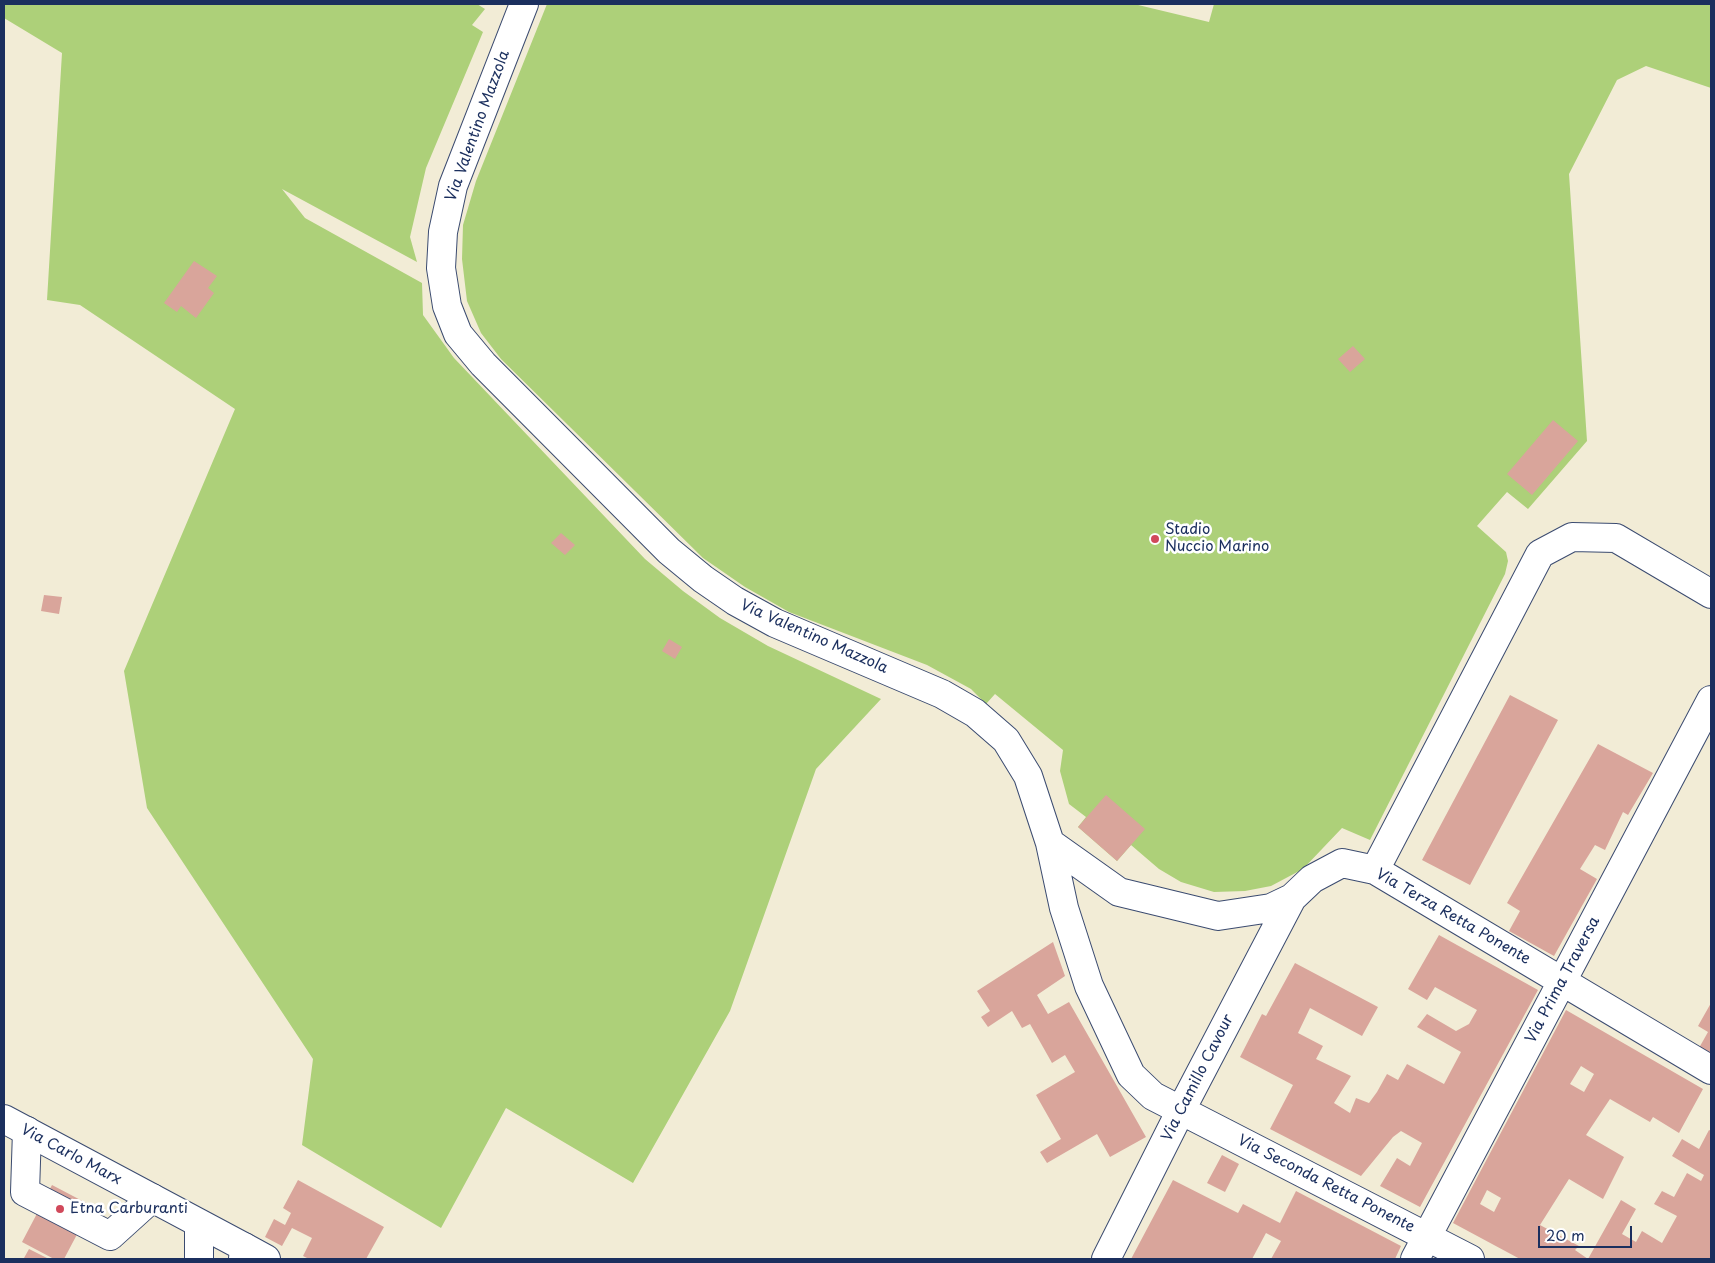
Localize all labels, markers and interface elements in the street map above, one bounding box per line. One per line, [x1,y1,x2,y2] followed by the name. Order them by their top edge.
[442,48,514,204] street label: Via Valentino Mazzola
[1165,521,1269,556] place label: Stadio Nuccio Marino
[1149,533,1161,545] marker: Stadio Nuccio Marino
[737,596,891,678] street label: Via Valentino Mazzola
[1373,865,1533,969] street label: Via Terza Retta Ponente
[1522,914,1604,1046] street label: Via Prima Traversa
[1158,1012,1238,1144] street label: Via Camillo Cavour
[18,1121,124,1189] street label: Via Carlo Marx
[1235,1131,1417,1237] street label: Via Seconda Retta Ponente
[70,1200,188,1218] place label: Etna Carburanti
[54,1203,66,1215] marker: Etna Carburanti
[1540,1216,1634,1248] scale bar
[1546,1223,1585,1246] text: 20 m

